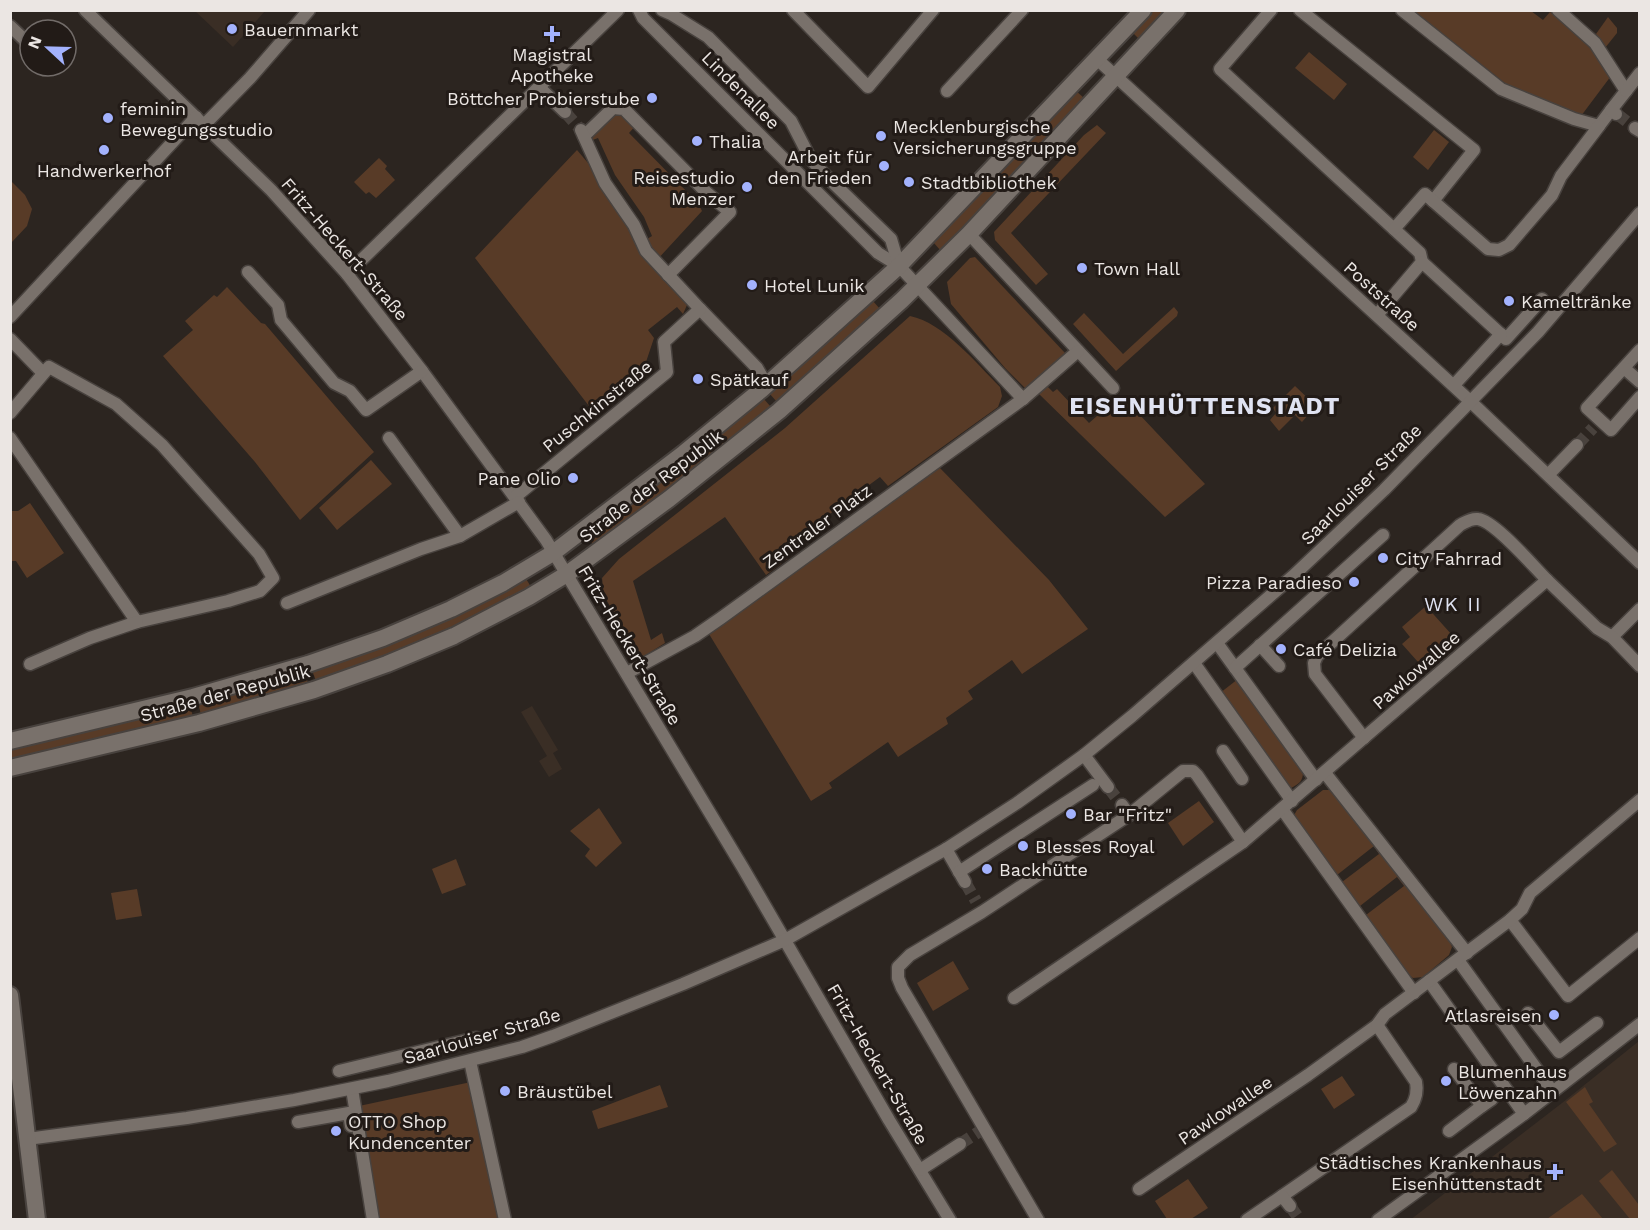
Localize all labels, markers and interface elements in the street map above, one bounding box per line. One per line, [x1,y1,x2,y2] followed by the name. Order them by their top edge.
[18,18,78,78] north arrow
[244,19,359,40] place label: Bauernmarkt
[225,22,239,36] marker: Bauernmarkt
[545,27,559,41] marker: Magistral Apotheke
[24,34,46,52] text: N
[510,44,594,86] place label: Magistral Apotheke
[698,47,784,133] street label: Lindenallee
[447,88,640,109] place label: Böttcher Probierstube
[645,91,659,105] marker: Böttcher Probierstube
[120,98,273,140] place label: feminin Bewegungsstudio
[101,111,115,125] marker: feminin Bewegungsstudio
[893,116,1077,158] place label: Mecklenburgische Versicherungsgruppe
[874,129,888,143] marker: Mecklenburgische Versicherungsgruppe
[709,131,761,152] place label: Thalia
[690,134,704,148] marker: Thalia
[97,143,111,157] marker: Handwerkerhof
[767,146,872,188] place label: Arbeit für den Frieden
[877,159,891,173] marker: Arbeit für den Frieden
[37,160,171,181] place label: Handwerkerhof
[633,167,735,209] place label: Reisestudio Menzer
[921,172,1057,193] place label: Stadtbibliothek
[277,173,413,325] street label: Fritz-Heckert-Straße
[902,175,916,189] marker: Stadtbibliothek
[740,180,754,194] marker: Reisestudio Menzer
[1340,257,1424,335] street label: Poststraße
[1094,258,1181,279] place label: Town Hall
[1075,261,1089,275] marker: Town Hall
[764,275,864,296] place label: Hotel Lunik
[745,278,759,292] marker: Hotel Lunik
[1521,291,1632,312] place label: Kameltränke
[1502,294,1516,308] marker: Kameltränke
[538,355,656,457] street label: Puschkinstraße
[710,369,789,390] place label: Spätkauf
[691,372,705,386] marker: Spätkauf
[1069,392,1341,420] district label: EISENHÜTTENSTADT
[1296,419,1426,549] street label: Saarlouiser Straße
[575,425,727,547] street label: Straße der Republik
[478,468,561,489] place label: Pane Olio
[566,471,580,485] marker: Pane Olio
[758,479,876,573] street label: Zentraler Platz
[1395,548,1502,569] place label: City Fahrrad
[1376,551,1390,565] marker: City Fahrrad
[574,561,686,729] street label: Fritz-Heckert-Straße
[1206,572,1342,593] place label: Pizza Paradieso
[1347,575,1361,589] marker: Pizza Paradieso
[1424,592,1482,616] district label: WK II
[1368,626,1464,714] street label: Pawlowallee
[1293,639,1397,660] place label: Café Delizia
[1274,642,1288,656] marker: Café Delizia
[138,660,312,726] street label: Straße der Republik
[1083,804,1172,825] place label: Bar "Fritz"
[1064,807,1078,821] marker: Bar "Fritz"
[1035,836,1155,857] place label: Blesses Royal
[1016,839,1030,853] marker: Blesses Royal
[999,859,1088,880] place label: Backhütte
[980,862,994,876] marker: Backhütte
[823,980,933,1148] street label: Fritz-Heckert-Straße
[401,1004,563,1068] street label: Saarlouiser Straße
[1445,1005,1542,1026] place label: Atlasreisen
[1547,1008,1561,1022] marker: Atlasreisen
[1458,1061,1567,1103] place label: Blumenhaus Löwenzahn
[1174,1071,1276,1149] street label: Pawlowallee
[1439,1074,1453,1088] marker: Blumenhaus Löwenzahn
[517,1081,613,1102] place label: Bräustübel
[498,1084,512,1098] marker: Bräustübel
[348,1111,471,1153] place label: OTTO Shop Kundencenter
[329,1124,343,1138] marker: OTTO Shop Kundencenter
[1319,1152,1542,1194] place label: Städtisches Krankenhaus Eisenhüttenstadt
[1546,1163,1564,1181] marker: Städtisches Krankenhaus Eisenhüttenstadt

